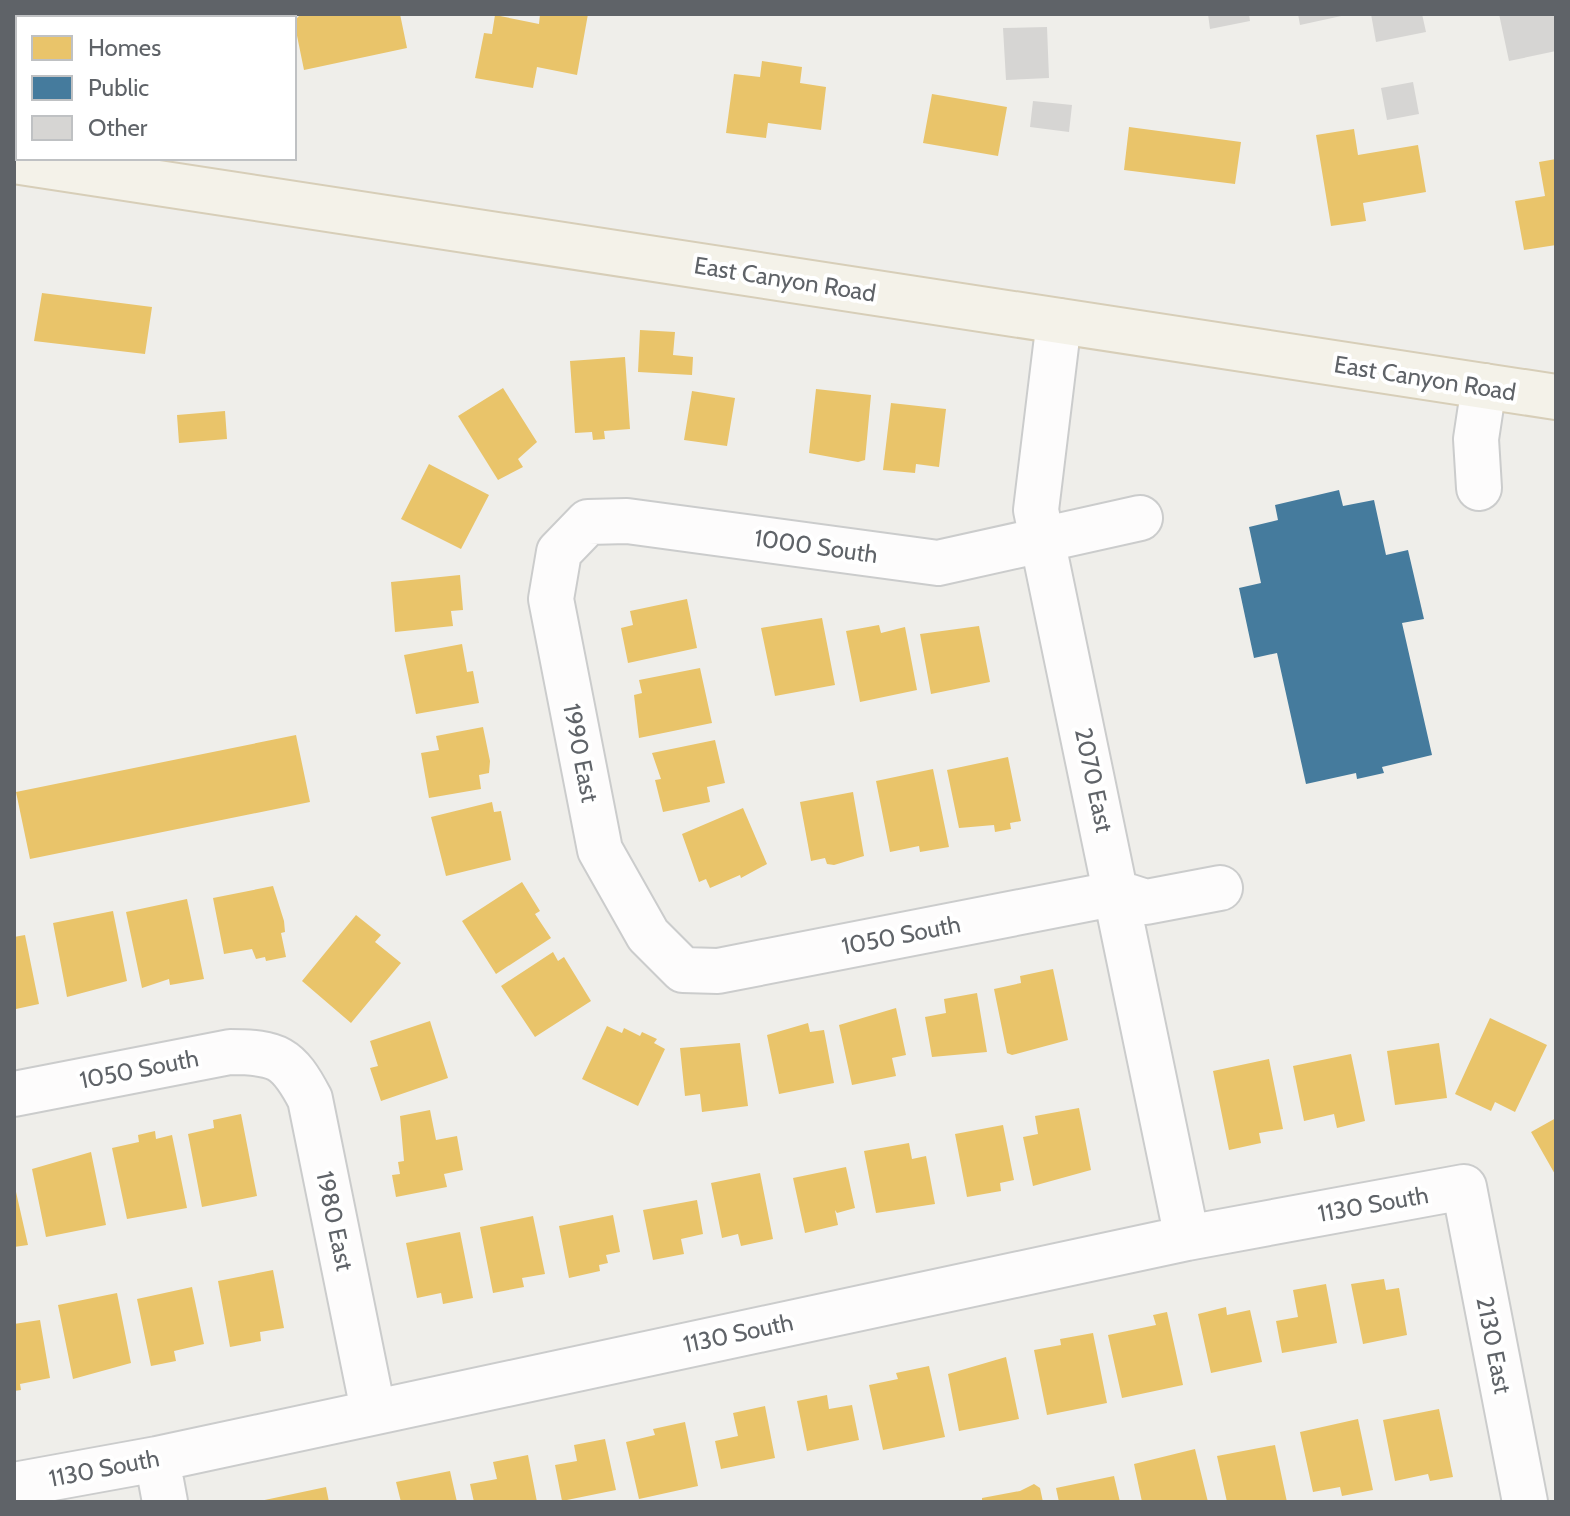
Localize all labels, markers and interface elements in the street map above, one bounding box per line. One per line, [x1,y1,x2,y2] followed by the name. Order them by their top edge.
[16,16,296,160] legend
[88,33,161,62] text: Homes
[88,73,149,102] text: Public
[88,113,148,142] text: Other
[692,250,878,308] street label: East Canyon Road
[1332,349,1518,407] street label: East Canyon Road
[752,523,880,569] street label: 1000 South
[557,701,605,805] street label: 1990 East
[1069,725,1119,835] street label: 2070 East
[839,909,963,961] street label: 1050 South
[77,1043,201,1095] street label: 1050 South
[310,1169,360,1273] street label: 1980 East
[1315,1180,1431,1228] street label: 1130 South
[1470,1294,1518,1396] street label: 2130 East
[680,1307,796,1359] street label: 1130 South
[46,1443,162,1493] street label: 1130 South

